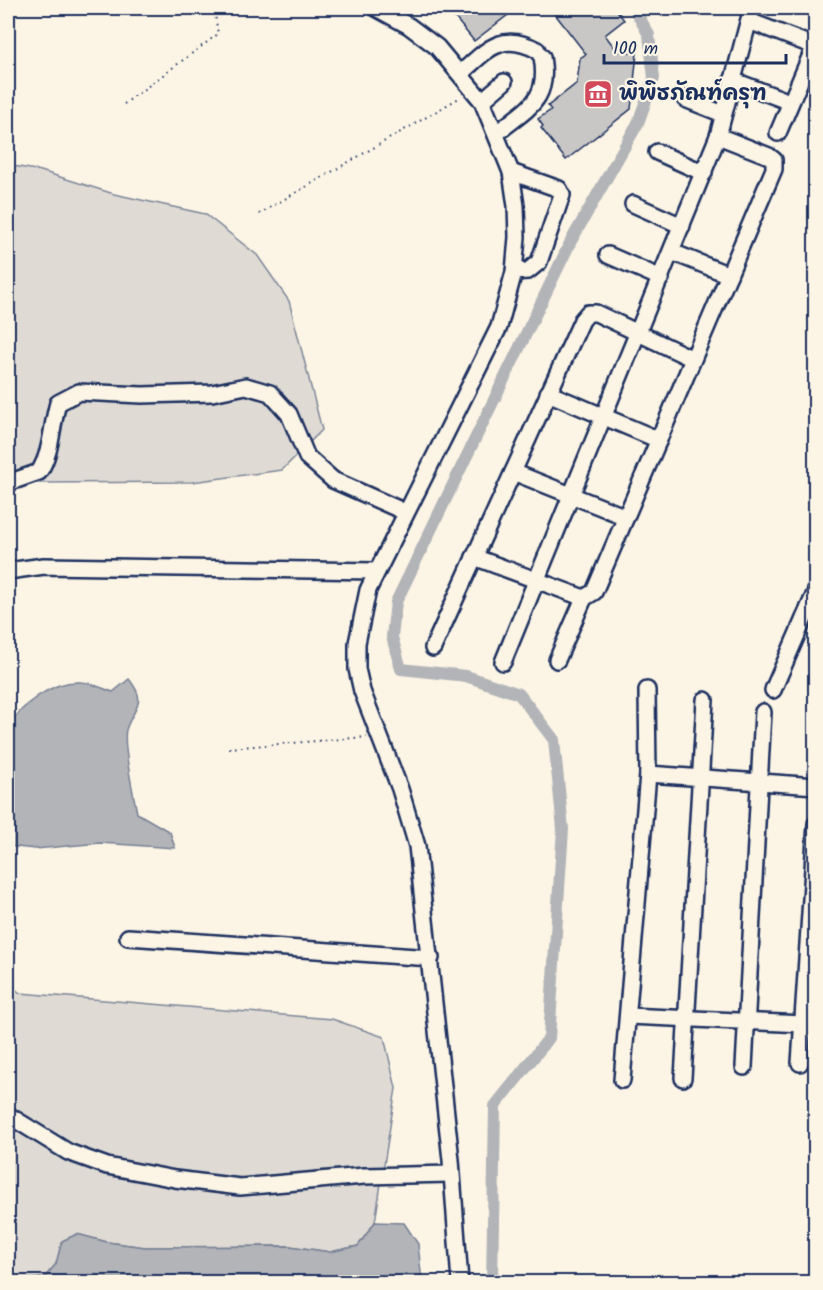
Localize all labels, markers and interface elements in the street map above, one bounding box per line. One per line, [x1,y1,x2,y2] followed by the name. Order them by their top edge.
[604,27,786,65] scale bar
[613,35,658,64] text: 100 m
[582,78,614,110] museum icon: พิพิธภัณฑ์ครุฑ
[619,78,766,111] place label: พิพิธภัณฑ์ครุฑ

